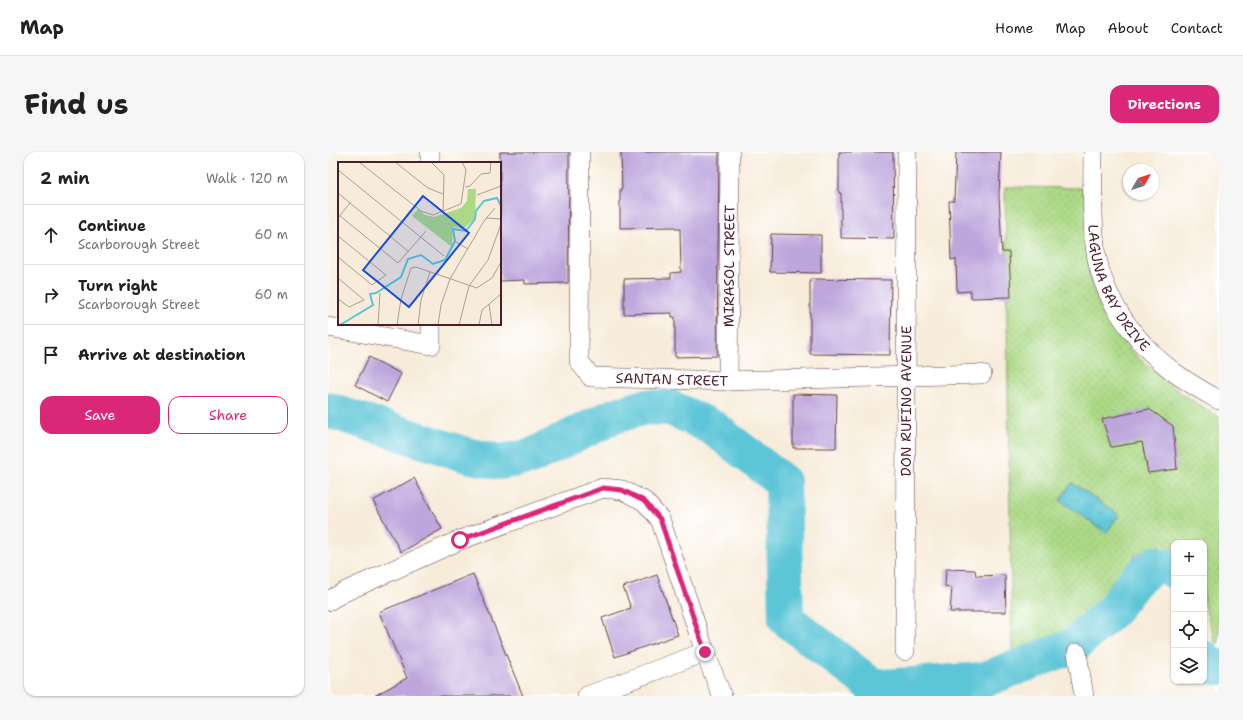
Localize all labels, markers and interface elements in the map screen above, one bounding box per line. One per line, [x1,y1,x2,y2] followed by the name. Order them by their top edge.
[20,15,64,40] text: Map
[995,19,1034,37] text: Home
[1056,19,1086,37] text: Map
[1108,19,1149,37] text: About
[1171,19,1223,37] text: Contact
[24,85,129,123] text: Find us
[1110,85,1219,123] button: Directions
[338,162,501,325] inset map
[1123,164,1159,200] north arrow
[40,167,90,189] text: 2 min
[206,170,288,187] text: Walk · 120 m
[719,204,739,327] street label: MIRASOL STREET
[78,216,146,236] text: Continue
[40,224,62,246] icon: ahead
[1084,224,1154,355] street label: LAGUNA BAY DRIVE
[255,226,288,243] text: 60 m
[78,236,200,253] text: Scarborough Street
[78,276,158,296] text: Turn right
[40,284,62,306] icon: right
[255,286,288,303] text: 60 m
[78,296,200,313] text: Scarborough Street
[897,325,915,477] street label: DON RUFINO AVENUE
[40,344,62,366] icon: arrive
[78,345,246,365] text: Arrive at destination
[616,369,729,390] street label: SANTAN STREET
[40,396,160,434] button: Save
[168,396,288,434] button: Share
[451,531,469,549] route start
[1171,540,1207,684] map controls
[1171,540,1207,576] button: +
[1171,576,1207,612] button: −
[1171,612,1207,648] button: locate
[696,643,714,661] route end
[1171,648,1207,684] button: layers

